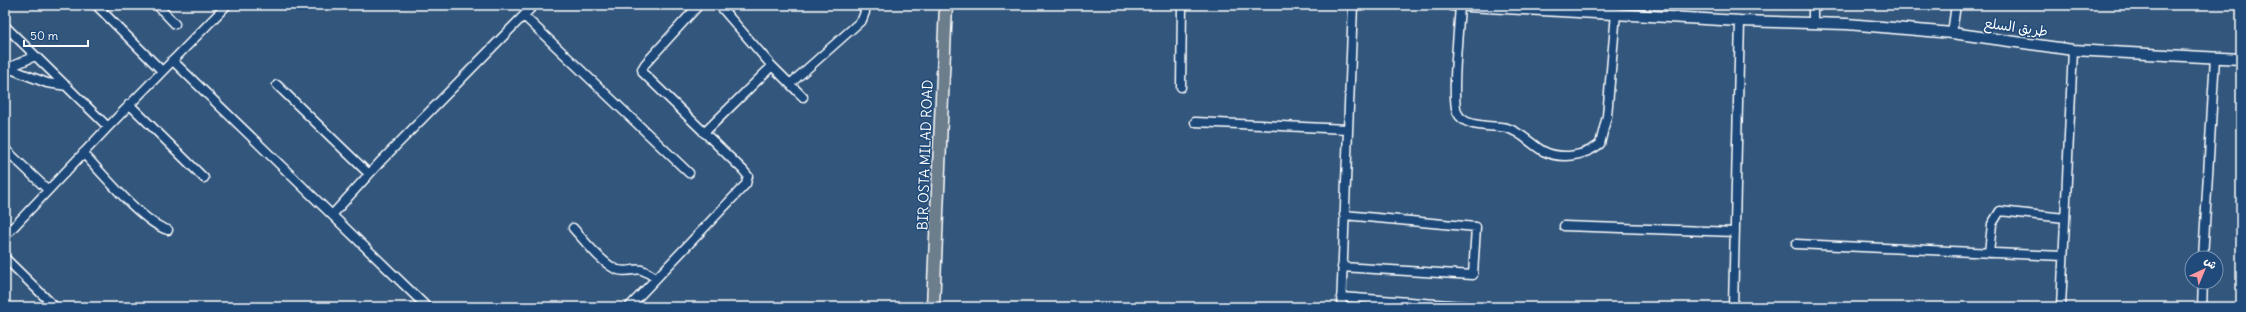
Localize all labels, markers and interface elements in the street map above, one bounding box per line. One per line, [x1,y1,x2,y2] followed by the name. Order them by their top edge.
[1983,14,2049,42] street label: طريق السلع
[24,22,88,48] scale bar
[30,28,59,43] text: 50 m
[913,79,937,231] street label: BIR OSTA MILAD ROAD
[2184,250,2224,290] north arrow
[2202,254,2220,272] text: ش

